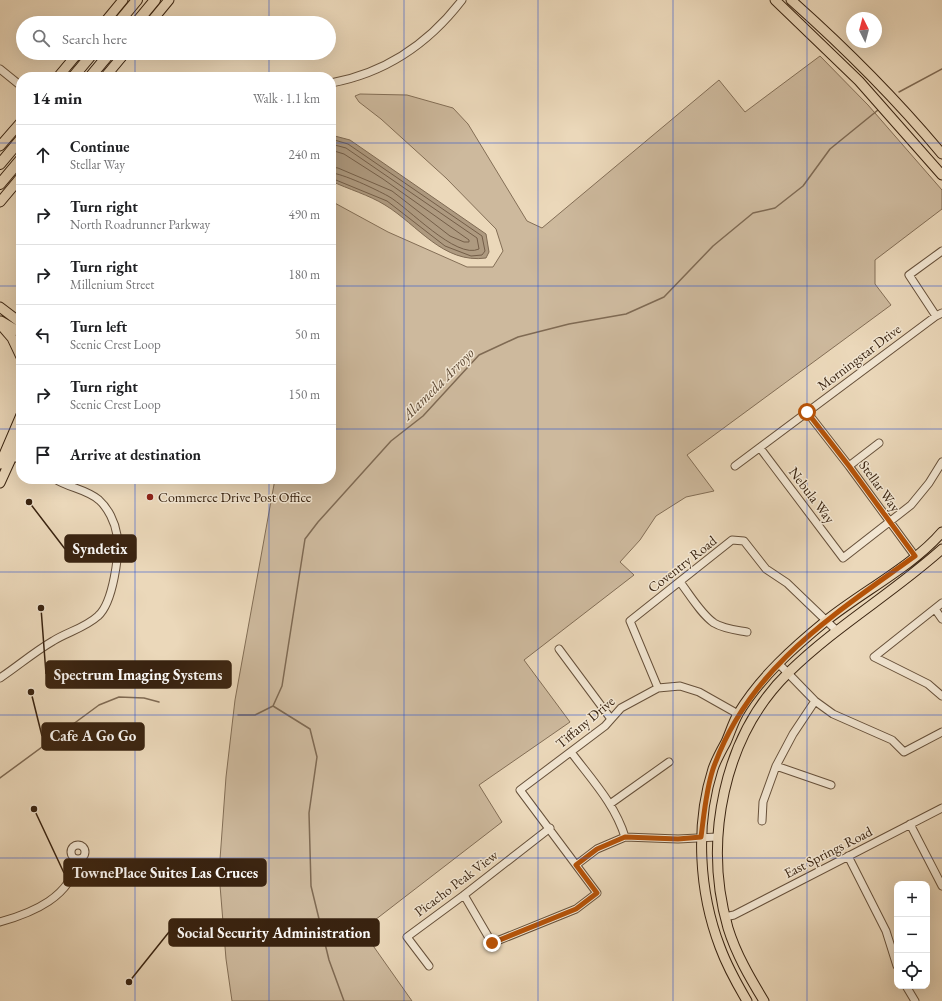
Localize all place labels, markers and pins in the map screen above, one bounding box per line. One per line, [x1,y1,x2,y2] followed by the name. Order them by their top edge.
[158,488,312,506] place label: Commerce Drive Post Office
[145,492,155,502] marker: Commerce Drive Post Office
[65,535,136,562] callout: Syndetix
[46,661,231,688] callout: Spectrum Imaging Systems
[42,723,144,750] callout: Cafe A Go Go
[64,859,266,886] callout: TownePlace Suites Las Cruces
[169,919,379,946] callout: Social Security Administration

